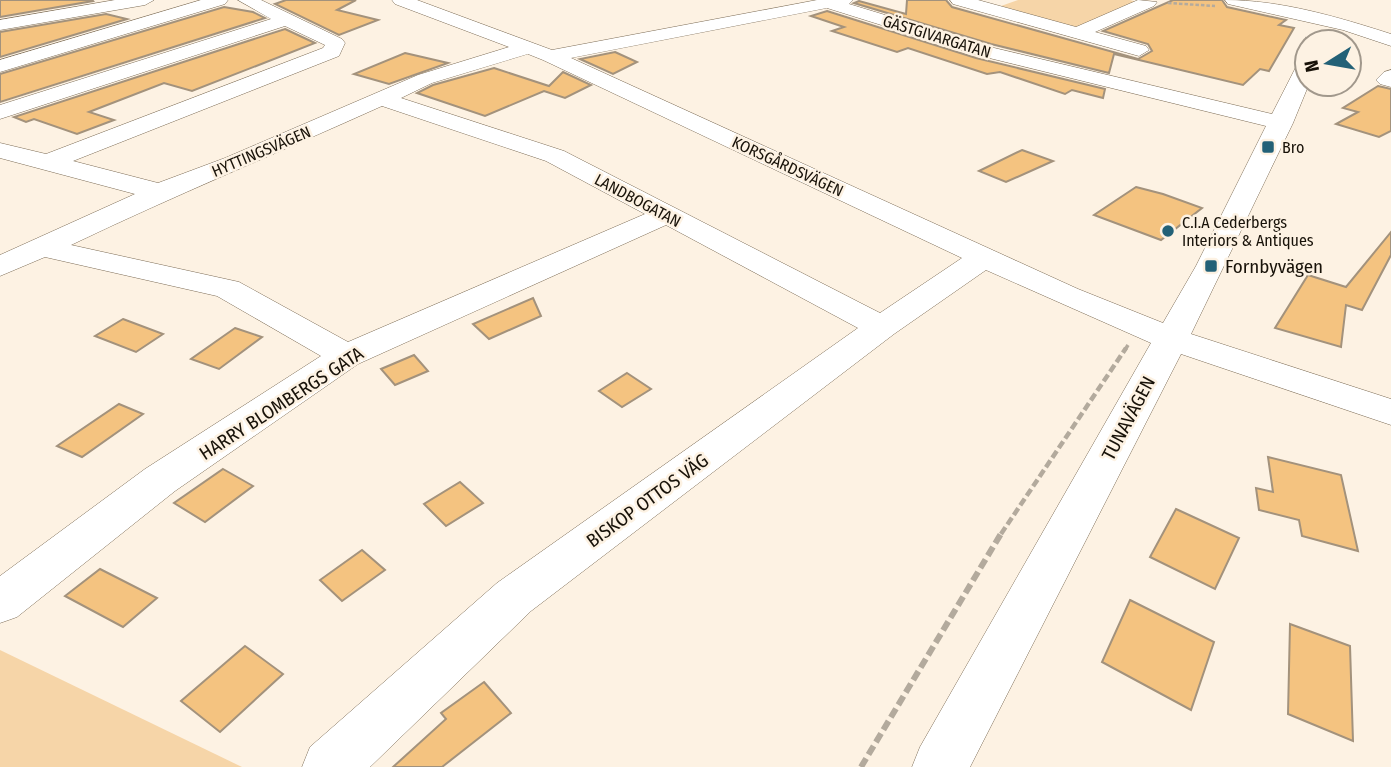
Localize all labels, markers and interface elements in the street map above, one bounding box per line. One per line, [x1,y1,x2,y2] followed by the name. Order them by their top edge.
[881,11,993,62] street label: GÄSTGIVARGATAN
[1293,28,1363,98] north arrow
[1299,58,1324,74] text: N
[209,122,314,181] street label: HYTTINGSVÄGEN
[729,131,847,201] street label: KORSGÅRDSVÄGEN
[1282,138,1304,157] place label: Bro
[1260,139,1276,155] marker: Bro
[591,170,684,231] street label: LANDBOGATAN
[1182,213,1314,250] place label: C.I.A Cederbergs Interiors & Antiques
[1160,223,1176,239] marker: C.I.A Cederbergs Interiors & Antiques
[1225,255,1323,278] place label: Fornbyvägen
[1203,258,1219,274] marker: Fornbyvägen
[195,342,368,465] street label: HARRY BLOMBERGS GATA
[1097,372,1160,464] street label: TUNAVÄGEN
[582,448,713,552] street label: BISKOP OTTOS VÄG

